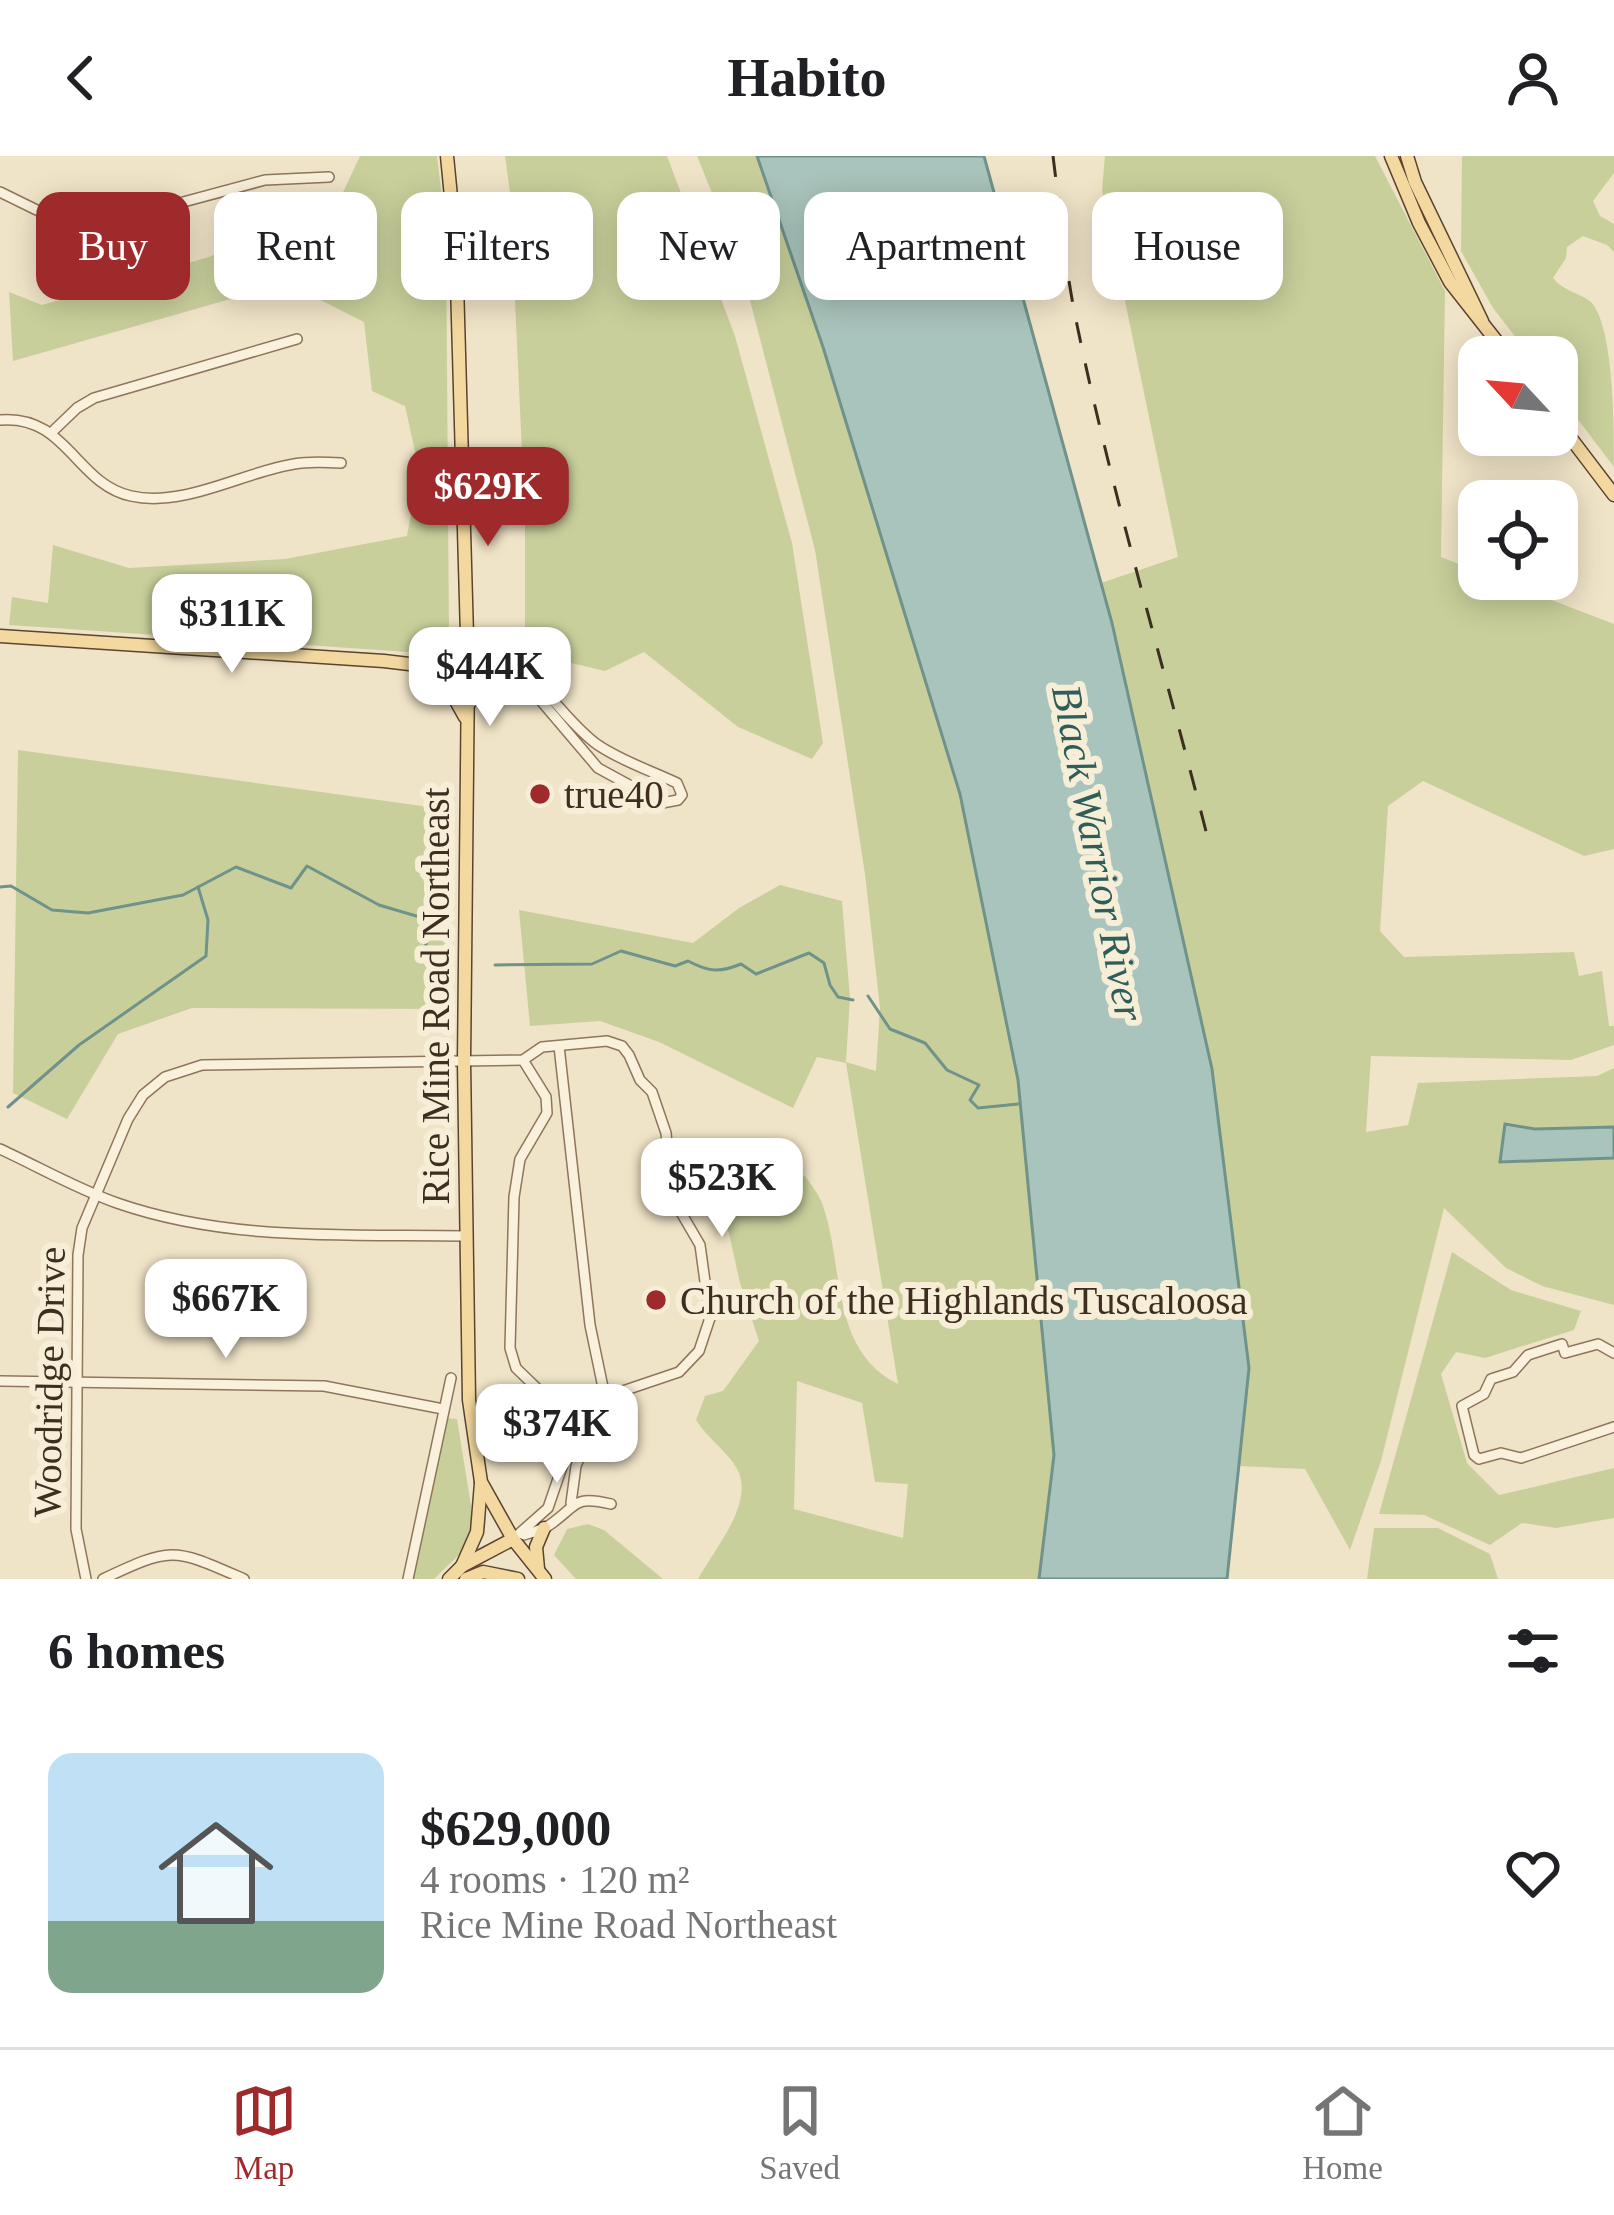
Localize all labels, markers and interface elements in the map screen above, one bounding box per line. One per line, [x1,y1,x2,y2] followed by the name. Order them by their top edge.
[48,45,114,111] icon: back
[1500,45,1566,111] icon: person
[727,48,887,108] text: Habito
[36,192,190,300] chip: Buy
[214,192,377,300] chip: Rent
[401,192,593,300] chip: Filters
[617,192,780,300] chip: New
[804,192,1068,300] chip: Apartment
[1092,192,1283,300] chip: House
[1458,336,1578,456] north arrow
[1458,336,1578,600] map controls
[404,447,572,549] pin: $629K
[434,464,542,507] text: $629K
[1458,480,1578,600] button: locate
[148,574,316,676] pin: $311K
[179,591,285,634] text: $311K
[406,627,574,729] pin: $444K
[436,644,544,687] text: $444K
[1043,681,1153,1026] water label: Black Warrior River
[564,773,664,816] place label: true40
[527,781,553,807] marker: true40
[414,787,457,1204] street label: Rice Mine Road Northeast
[638,1138,806,1240] pin: $523K
[668,1155,776,1198] text: $523K
[25,1246,74,1518] street label: Woodridge Drive
[142,1259,310,1361] pin: $667K
[172,1276,280,1319] text: $667K
[680,1279,1248,1323] place label: Church of the Highlands Tuscaloosa
[643,1287,669,1313] marker: Church of the Highlands Tuscaloosa
[473,1384,641,1486] pin: $374K
[503,1401,611,1444] text: $374K
[1500,1618,1566,1684] icon: filters
[48,1623,225,1679] text: 6 homes
[420,1800,611,1856] text: $629,000
[144,1801,288,1945] icon: home
[1500,1840,1566,1906] icon: heart
[420,1858,690,1901] text: 4 rooms · 120 m²
[420,1903,837,1946] text: Rice Mine Road Northeast
[231,2078,297,2187] tab: Map
[759,2078,840,2187] tab: Saved
[1302,2078,1383,2187] tab: Home

